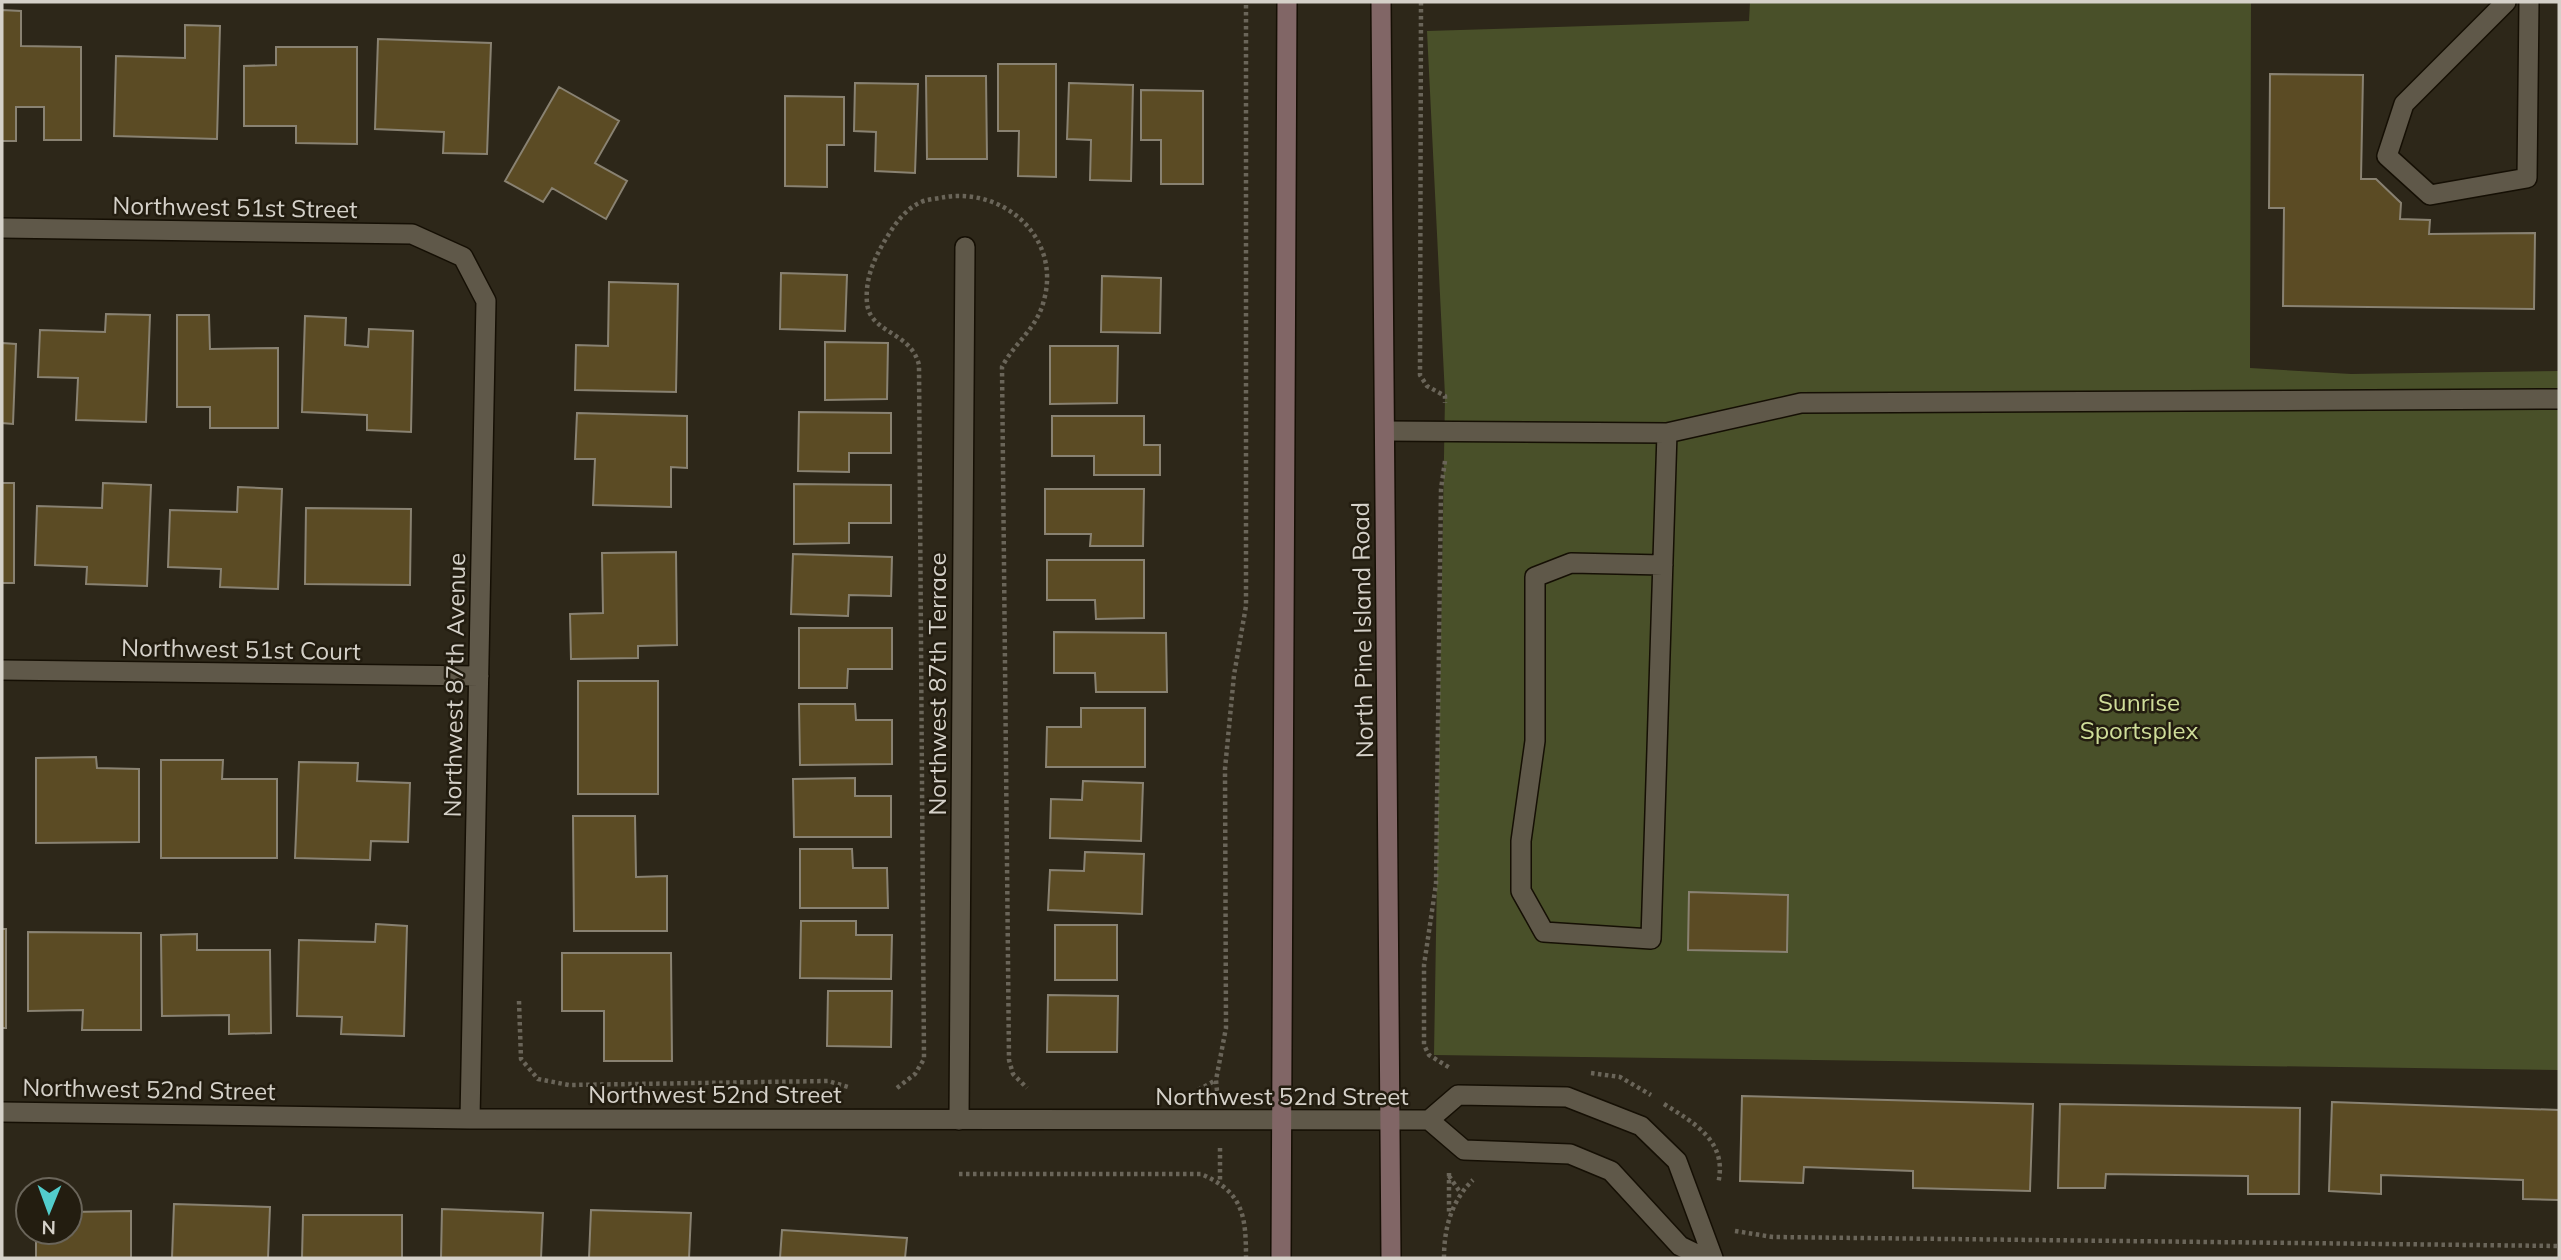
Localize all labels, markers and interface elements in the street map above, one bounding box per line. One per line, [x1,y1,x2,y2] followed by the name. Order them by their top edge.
[112,190,358,224] street label: Northwest 51st Street
[1345,502,1379,758] street label: North Pine Island Road
[437,552,471,818] street label: Northwest 87th Avenue
[922,552,952,816] street label: Northwest 87th Terrace
[121,632,361,666] street label: Northwest 51st Court
[2080,687,2198,745] park label: Sunrise Sportsplex
[22,1072,276,1106] street label: Northwest 52nd Street
[588,1079,842,1109] street label: Northwest 52nd Street
[1155,1081,1409,1111] street label: Northwest 52nd Street
[14,1176,84,1246] north arrow
[41,1216,56,1240] text: N

